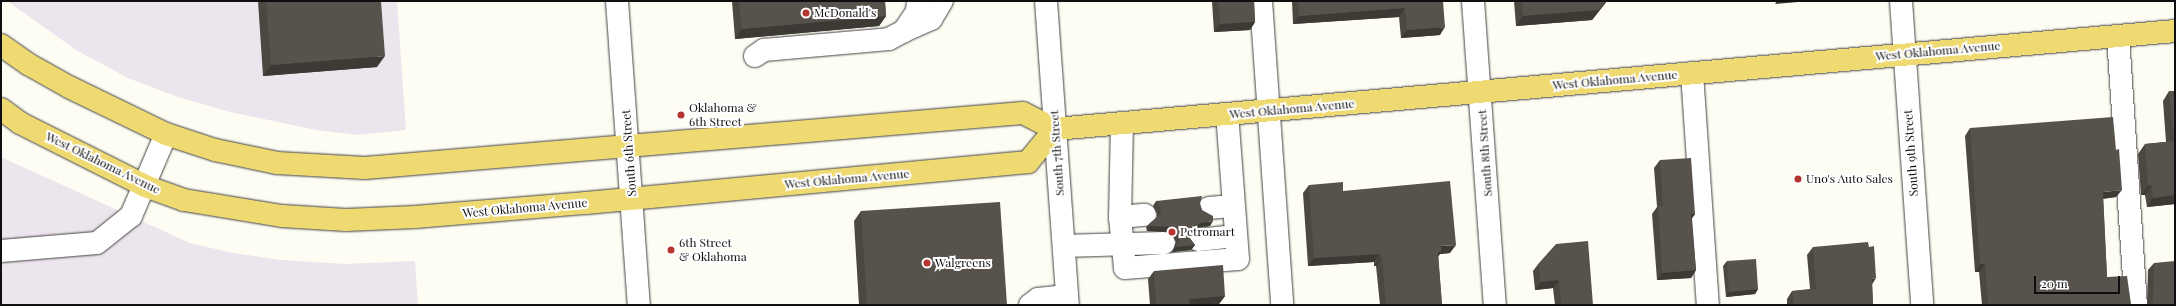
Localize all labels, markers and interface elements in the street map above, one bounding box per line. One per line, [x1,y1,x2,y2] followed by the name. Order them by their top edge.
[814,6,876,20] place label: McDonald's
[801,8,811,18] marker: McDonald's
[1875,38,2001,64] street label: West Oklahoma Avenue
[1552,67,1678,93] street label: West Oklahoma Avenue
[1229,96,1355,122] street label: West Oklahoma Avenue
[689,101,757,129] place label: Oklahoma & 6th Street
[619,109,639,197] street label: South 6th Street
[1475,109,1495,197] street label: South 8th Street
[1901,109,1921,197] street label: South 9th Street
[676,110,686,120] marker: Oklahoma & 6th Street
[1047,110,1067,196] street label: South 7th Street
[43,129,163,197] street label: West Oklahoma Avenue
[784,166,910,192] street label: West Oklahoma Avenue
[1806,172,1893,186] place label: Uno's Auto Sales
[1793,174,1803,184] marker: Uno's Auto Sales
[462,195,588,221] street label: West Oklahoma Avenue
[1180,225,1235,239] place label: Petromart
[1167,227,1177,237] marker: Petromart
[679,236,747,264] place label: 6th Street & Oklahoma
[666,245,676,255] marker: 6th Street & Oklahoma
[935,256,991,270] place label: Walgreens
[922,258,932,268] marker: Walgreens
[2036,268,2122,294] scale bar
[2041,275,2068,291] text: 20 m

